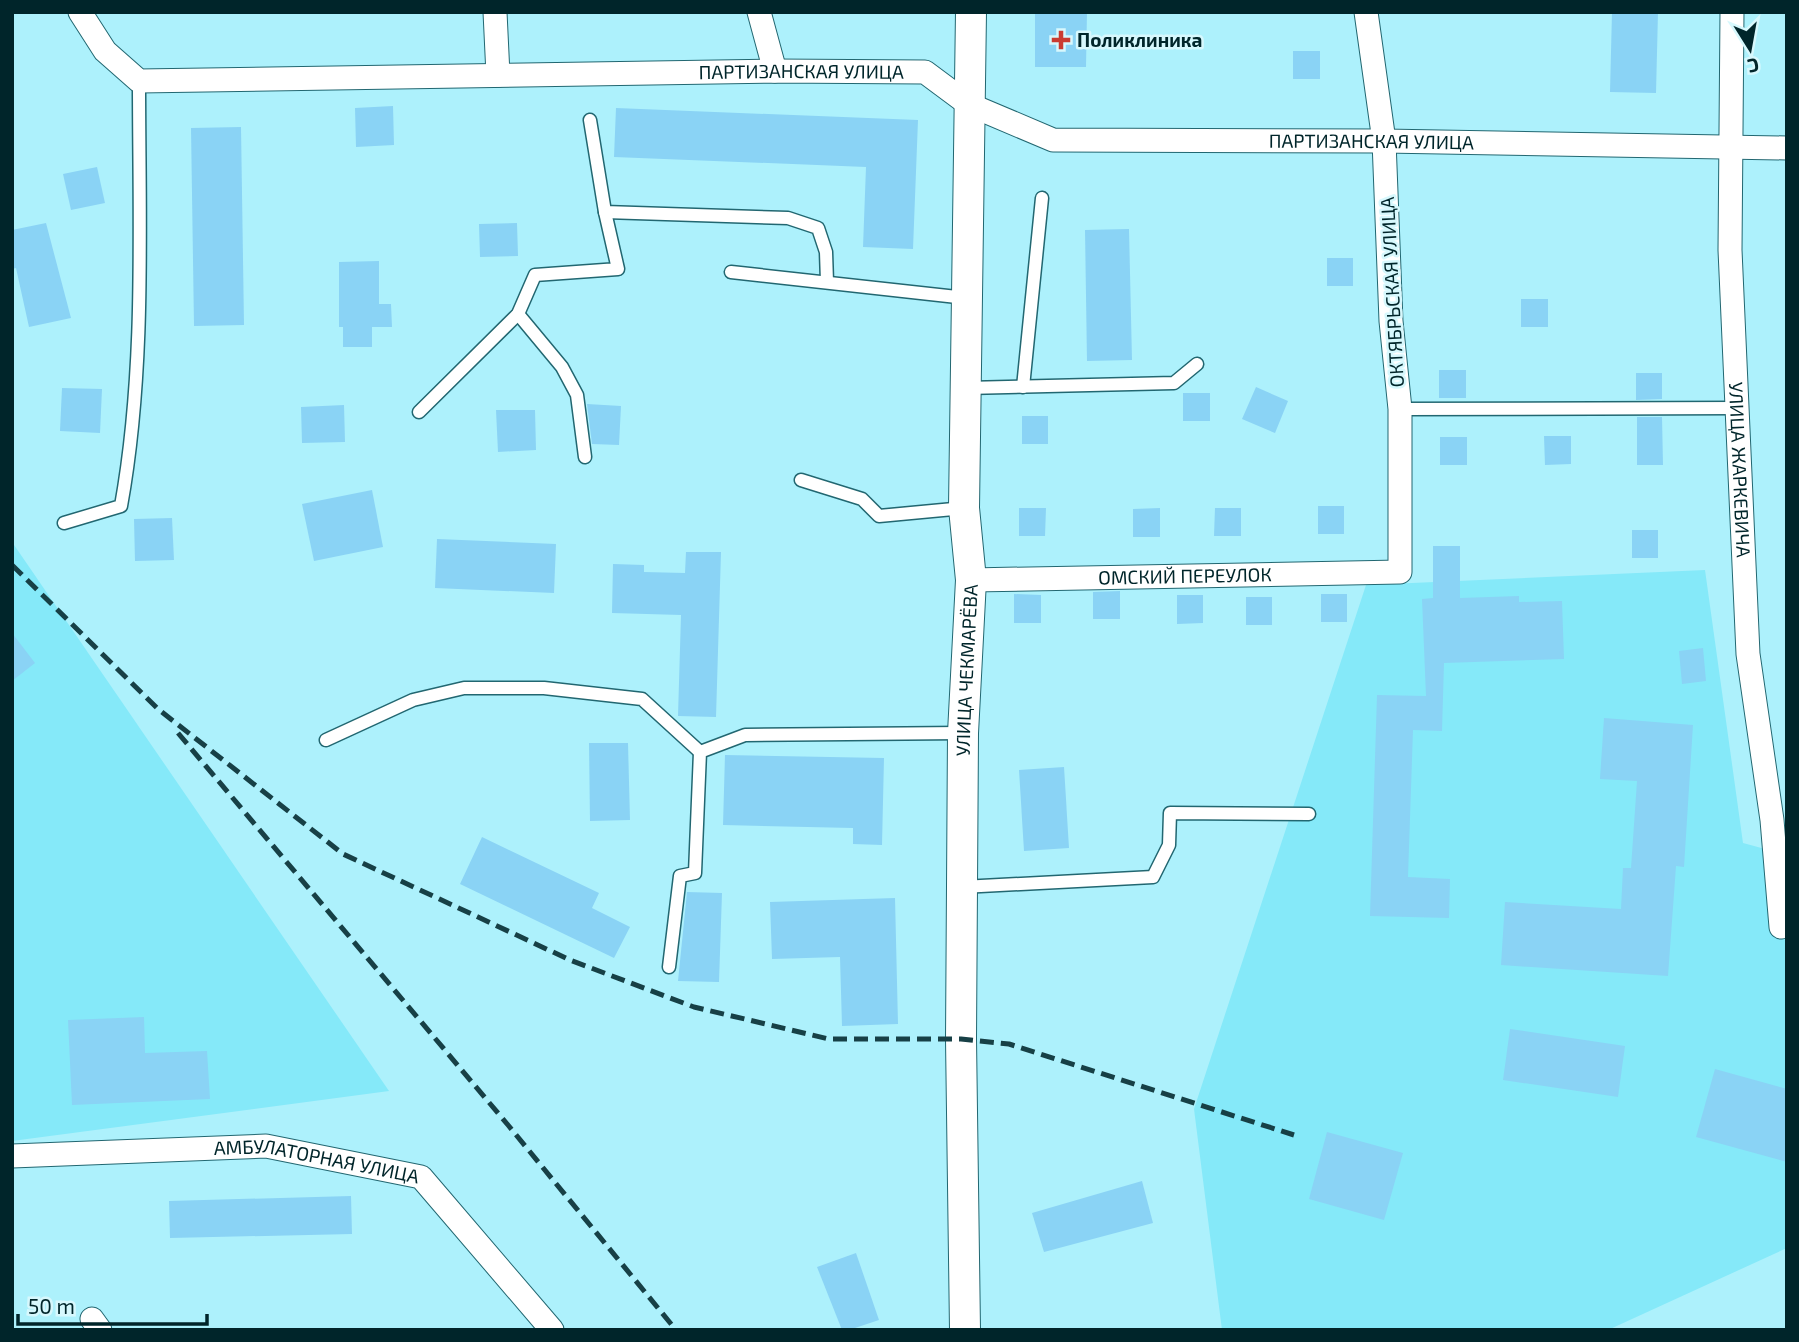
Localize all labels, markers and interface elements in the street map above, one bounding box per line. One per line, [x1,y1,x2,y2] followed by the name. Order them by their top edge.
[1715,14,1785,84] north arrow
[1077,28,1202,51] place label: Поликлиника
[1051,30,1071,50] marker: Поликлиника
[1746,54,1761,79] text: С
[698,59,904,83] street label: ПАРТИЗАНСКАЯ УЛИЦА
[1269,129,1474,154] street label: ПАРТИЗАНСКАЯ УЛИЦА
[1375,196,1408,388] street label: ОКТЯБРЬСКАЯ УЛИЦА
[1725,382,1756,558] street label: УЛИЦА ЖАРКЕВИЧА
[1098,562,1272,589] street label: ОМСКИЙ ПЕРЕУЛОК
[951,583,982,756] street label: УЛИЦА ЧЕКМАРЁВА
[213,1134,421,1187] street label: АМБУЛАТОРНАЯ УЛИЦА
[18,1282,206,1326] scale bar
[28,1293,75,1318] text: 50 m

